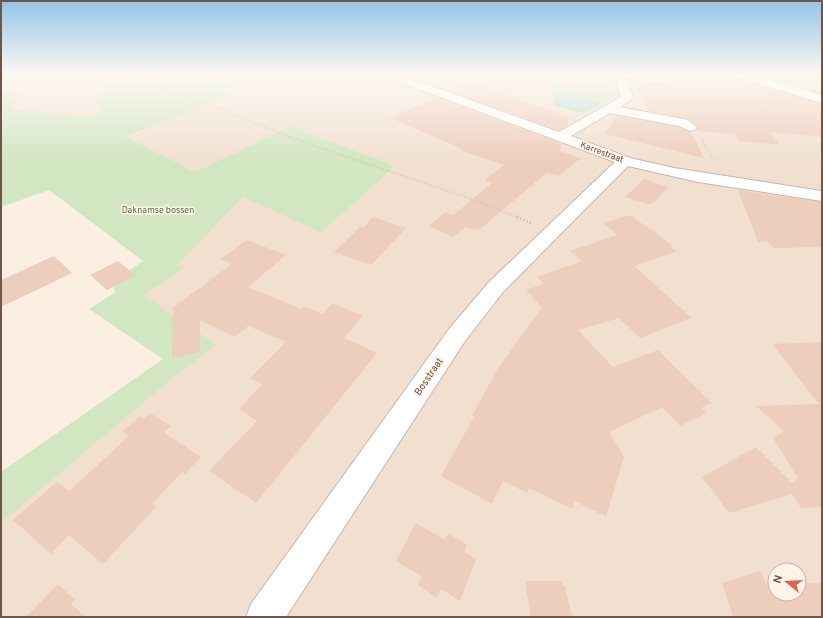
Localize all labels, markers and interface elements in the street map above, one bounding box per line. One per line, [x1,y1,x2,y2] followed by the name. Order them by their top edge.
[579,140,625,165] street label: Karrestraat
[122,205,194,216] park label: Daknamse bossen
[412,355,447,398] street label: Bosstraat
[767,562,807,602] north arrow
[771,573,786,585] text: N

